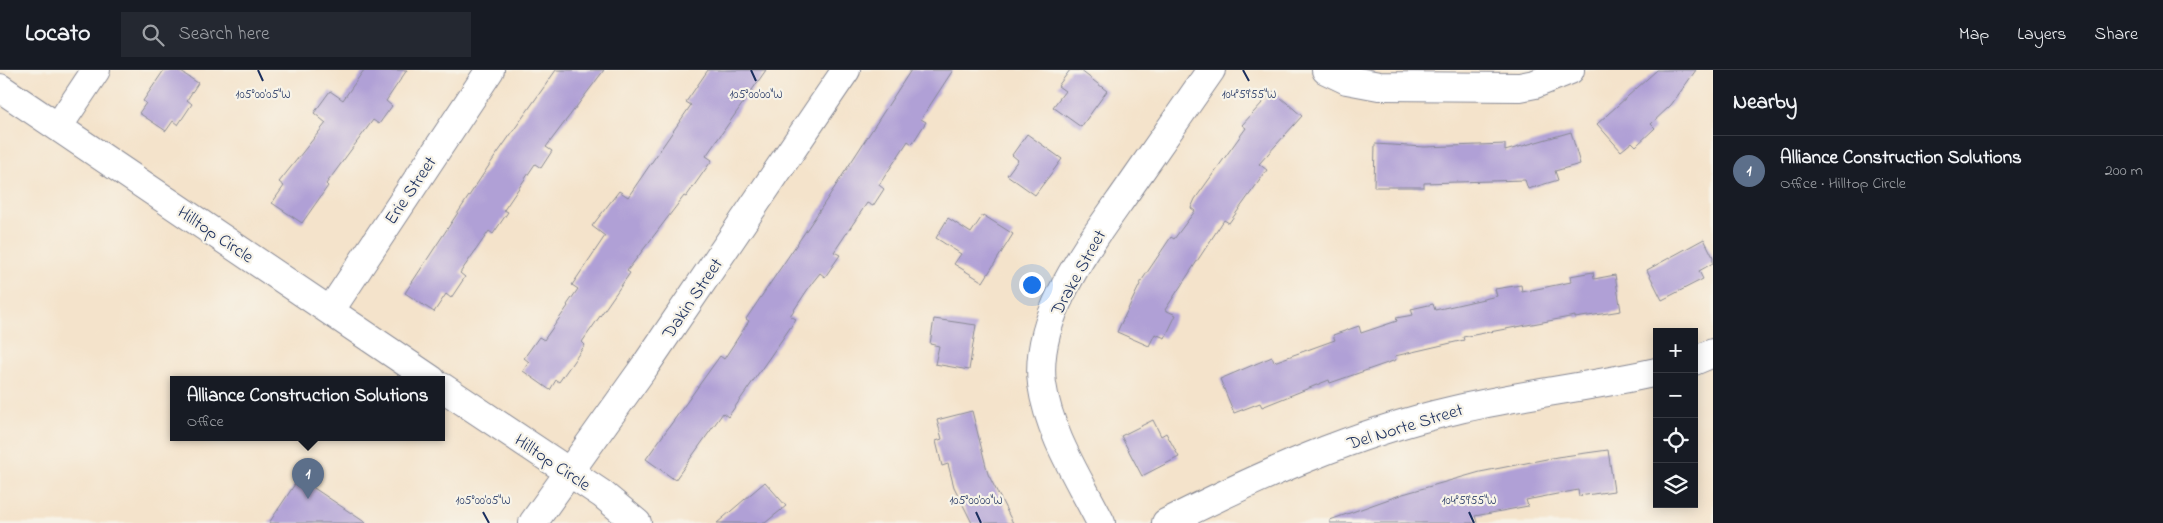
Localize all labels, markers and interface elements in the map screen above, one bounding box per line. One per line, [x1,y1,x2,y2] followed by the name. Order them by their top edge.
[121,12,471,57] search box
[25,17,91,52] text: Locato
[139,21,167,49] icon: search
[179,21,270,48] text: Search here
[1959,22,1989,48] text: Map
[2017,22,2067,48] text: Layers
[2095,22,2138,48] text: Share
[236,86,290,104] text: 105°00'05"W
[729,86,783,104] text: 105°00'00"W
[1222,86,1276,104] text: 104°59'55"W
[1733,88,1797,118] text: Nearby
[1780,145,2022,172] text: Alliance Construction Solutions
[379,152,444,231] street label: Erie Street
[1746,159,1752,183] text: 1
[2105,159,2143,183] text: 200 m
[1780,172,1906,196] text: Office · Hilltop Circle
[171,200,259,271] street label: Hilltop Circle
[1045,225,1114,321] street label: Drake Street
[656,253,730,346] street label: Dakin Street
[1019,272,1045,298] your location
[1653,328,1698,508] map controls
[1653,328,1698,373] button: +
[1653,373,1698,418] button: −
[170,376,445,441] popup
[187,383,428,410] text: Alliance Construction Solutions
[1344,398,1467,458] street label: Del Norte Street
[187,410,224,434] text: Office
[1653,418,1698,463] button: locate
[508,428,596,499] street label: Hilltop Circle
[292,458,324,499] pin: 1
[1653,463,1698,508] button: layers
[456,492,510,510] text: 105°00'05"W
[949,492,1003,510] text: 105°00'00"W
[1442,492,1496,510] text: 104°59'55"W

